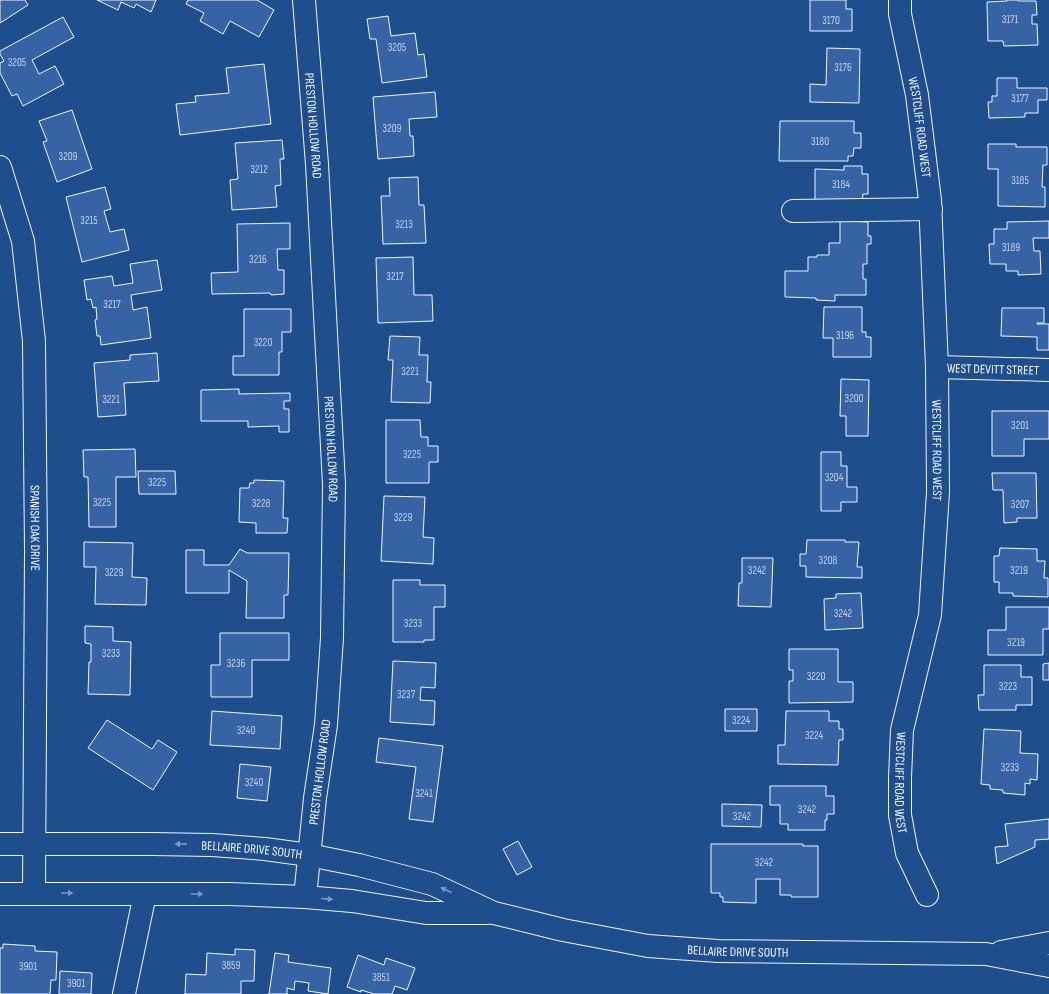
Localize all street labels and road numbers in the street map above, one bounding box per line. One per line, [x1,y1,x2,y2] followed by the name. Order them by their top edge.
[301,72,325,179] street label: PRESTON HOLLOW ROAD
[904,75,934,178] street label: WESTCLIFF ROAD WEST
[947,360,1039,379] street label: WEST DEVITT STREET
[320,396,341,502] street label: PRESTON HOLLOW ROAD
[928,400,945,501] street label: WESTCLIFF ROAD WEST
[26,485,43,571] street label: SPANISH OAK DRIVE
[306,719,334,826] street label: PRESTON HOLLOW ROAD
[891,732,910,835] street label: WESTCLIFF ROAD WEST
[201,838,303,863] street label: BELLAIRE DRIVE SOUTH
[687,942,789,961] street label: BELLAIRE DRIVE SOUTH

